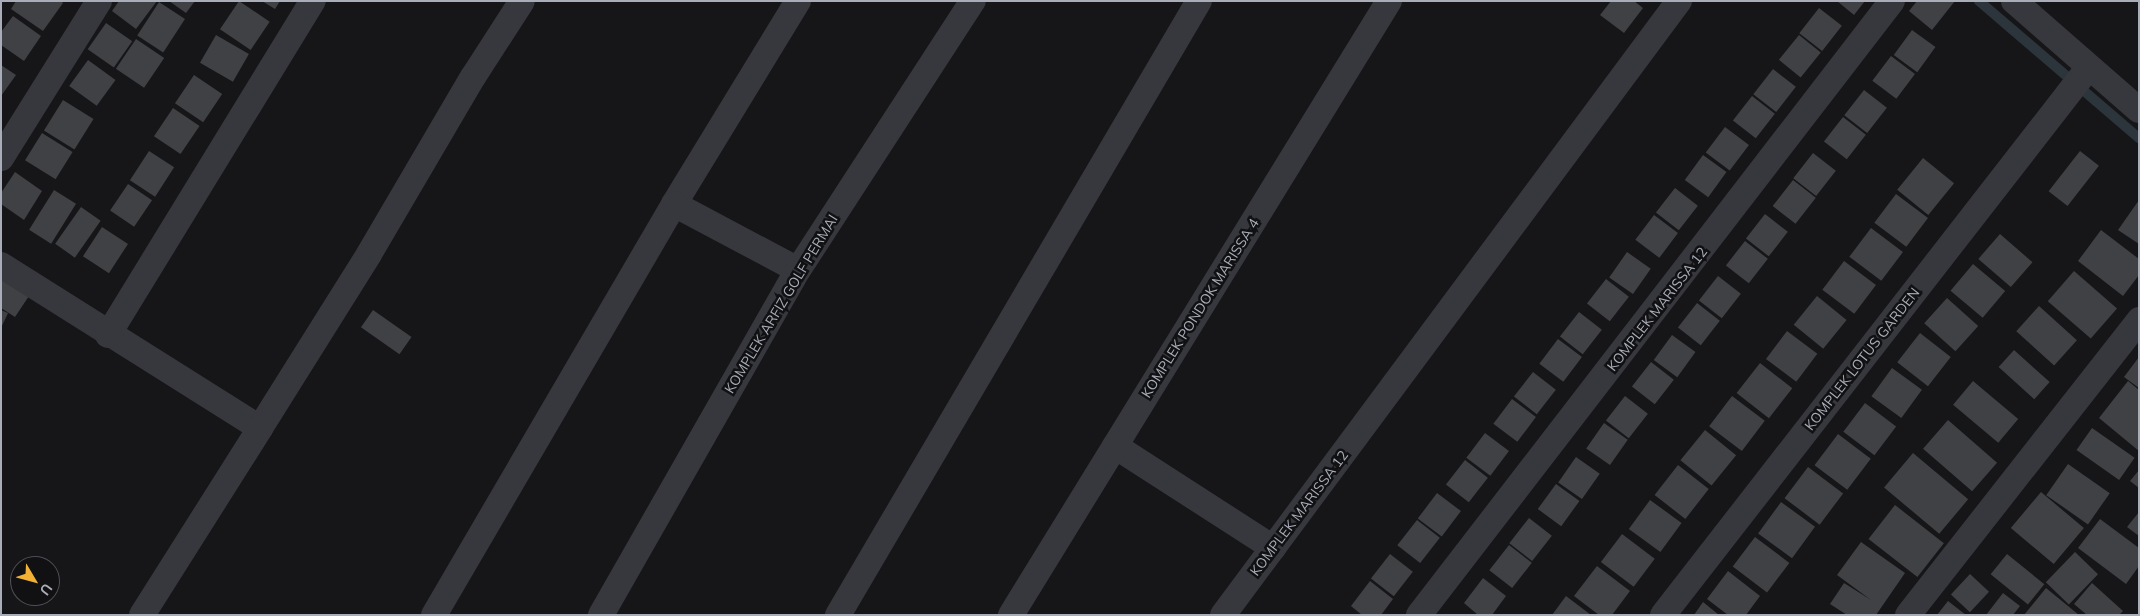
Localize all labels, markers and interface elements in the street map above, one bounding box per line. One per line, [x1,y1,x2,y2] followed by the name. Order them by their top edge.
[721,212,841,396] street label: KOMPLEK ARFIZ GOLF PERMAI
[1138,215,1262,401] street label: KOMPLEK PONDOK MARISSA 4
[1603,244,1711,374] street label: KOMPLEK MARISSA 12
[1801,284,1923,434] street label: KOMPLEK LOTUS GARDEN
[1246,447,1352,579] street label: KOMPLEK MARISSA 12
[10,556,60,606] north arrow
[36,580,56,599] text: U

